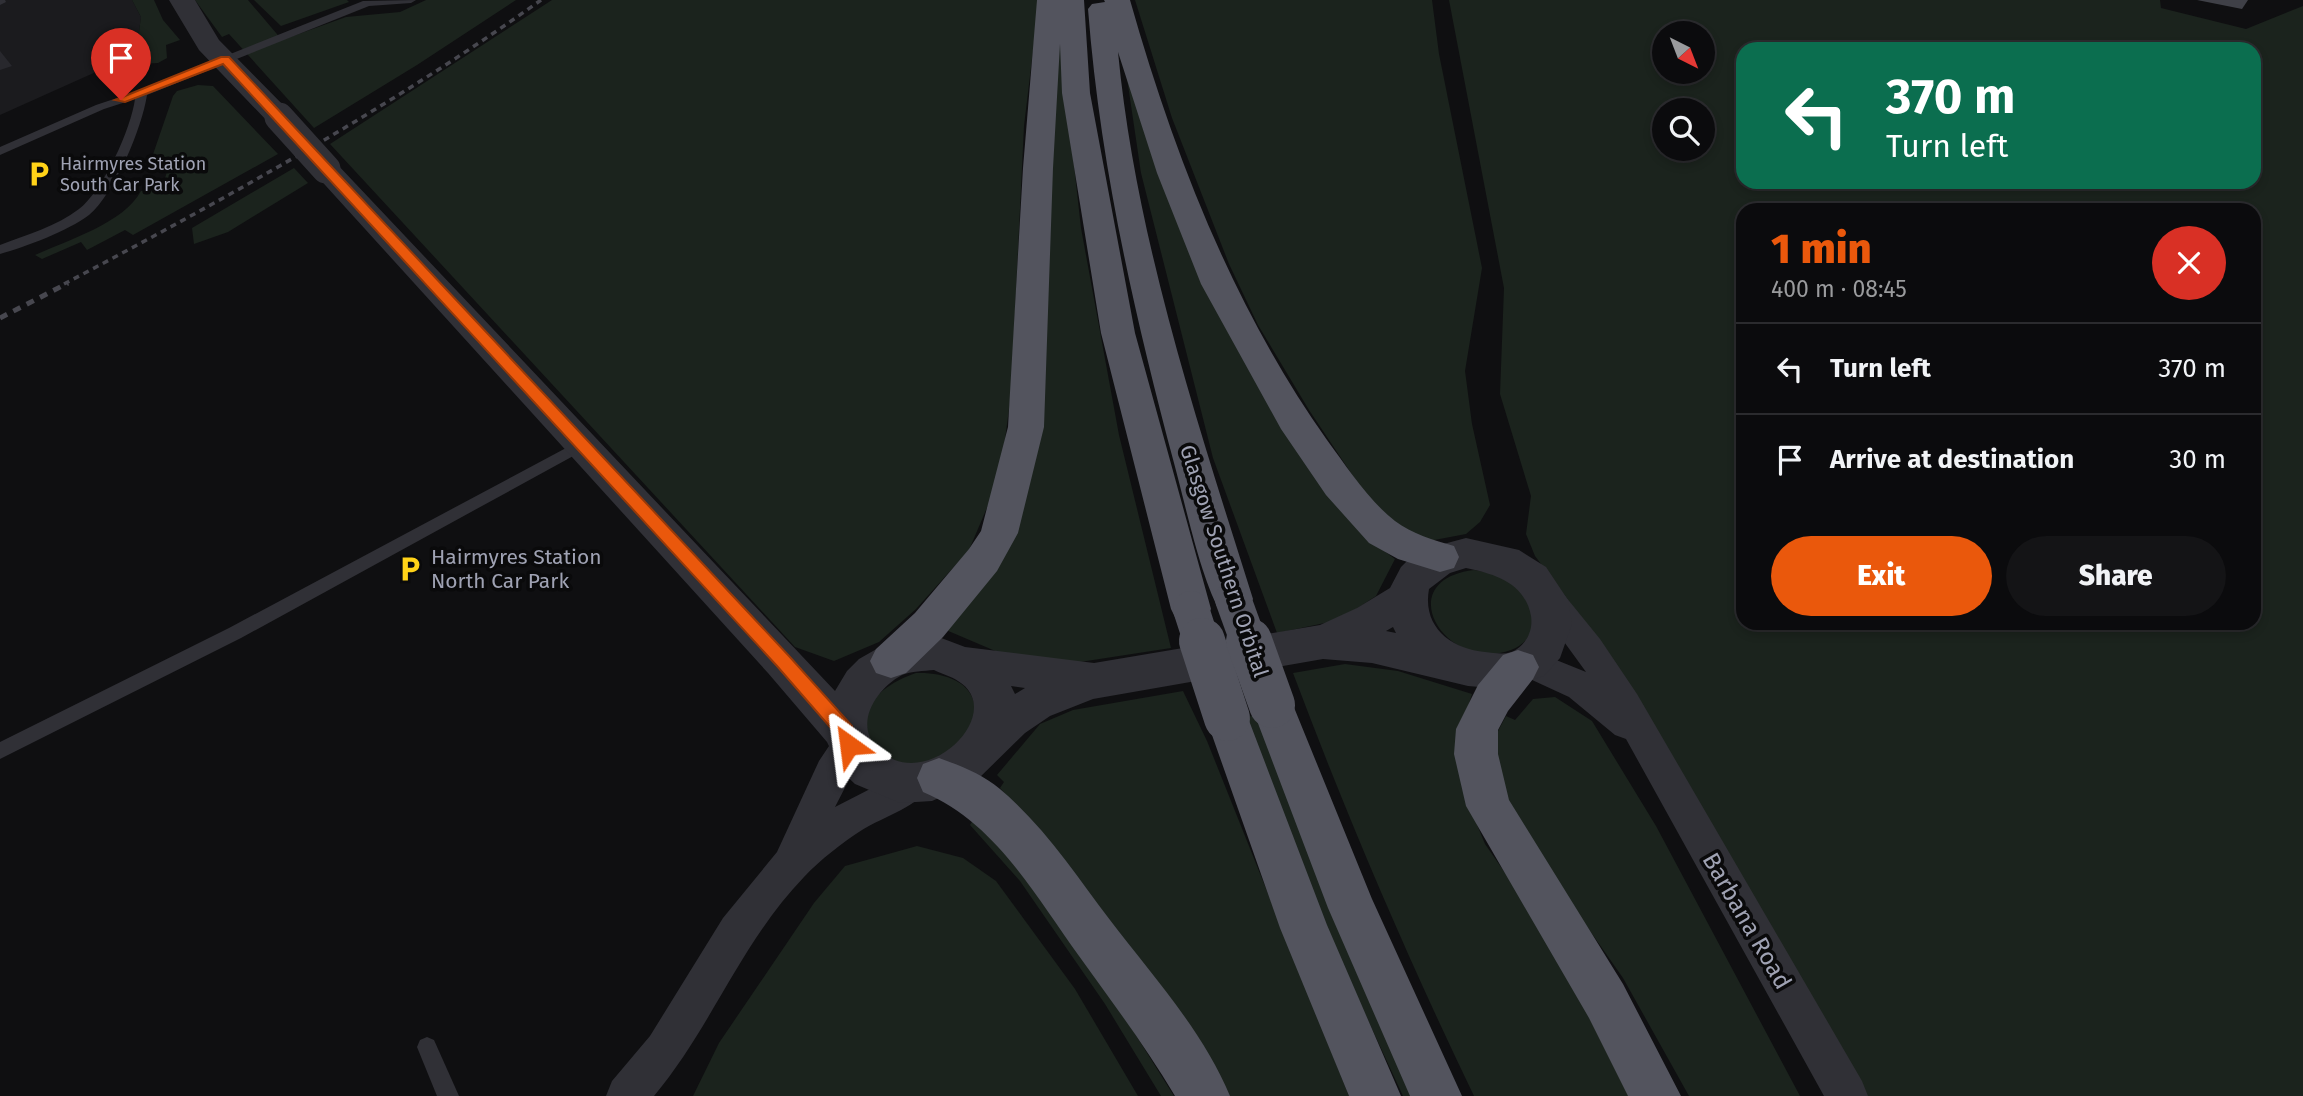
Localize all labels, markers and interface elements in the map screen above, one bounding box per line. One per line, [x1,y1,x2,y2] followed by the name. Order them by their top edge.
[1652,21,1715,84] north arrow
[1652,21,1715,161] map controls
[91,28,151,100] pin
[102,39,140,77] icon: arrive
[1886,67,2015,126] text: 370 m
[1771,70,1862,161] icon: left
[1652,98,1715,161] button: search
[1886,127,2008,165] text: Turn left
[60,153,206,196] place label: Hairmyres Station South Car Park
[24,159,54,189] parking icon: Hairmyres Station South Car Park
[1771,224,1872,274] text: 1 min
[2152,226,2226,300] button: close
[1771,275,1907,303] text: 400 m · 08:45
[1771,350,1809,388] icon: left
[1830,353,1931,384] text: Turn left
[2158,353,2226,384] text: 370 m
[1174,441,1274,681] street label: Glasgow Southern Orbital
[1771,441,1809,479] icon: arrive
[1830,444,2074,475] text: Arrive at destination
[2169,444,2226,475] text: 30 m
[1771,536,1992,616] button: Exit
[2006,536,2226,616] button: Share
[431,544,602,594] place label: Hairmyres Station North Car Park
[395,554,425,584] parking icon: Hairmyres Station North Car Park
[812,708,886,782] position arrow
[1697,848,1797,994] street label: Barbana Road

